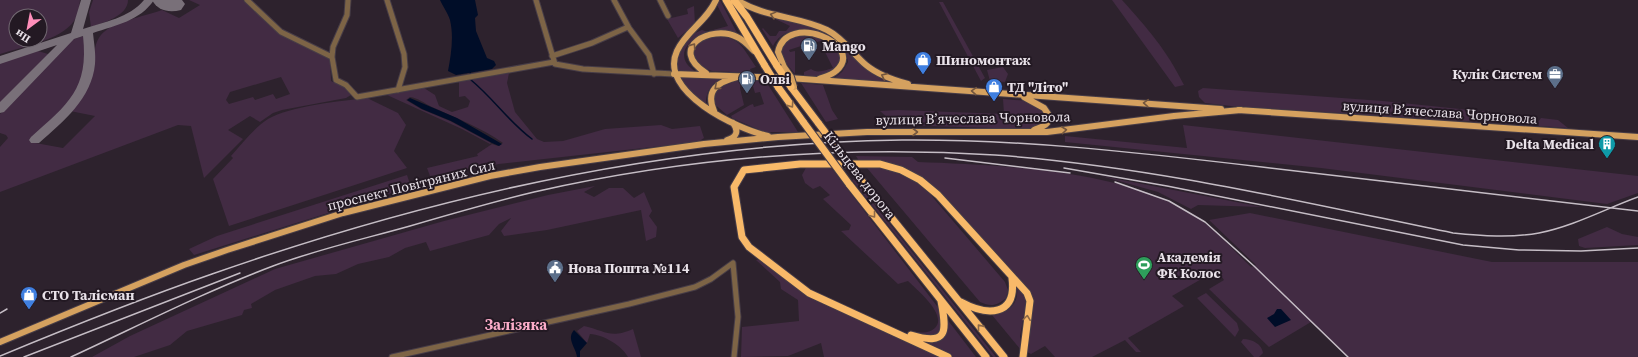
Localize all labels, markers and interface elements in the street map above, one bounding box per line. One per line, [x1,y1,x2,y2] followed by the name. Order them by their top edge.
[8,8,48,48] north arrow
[769,11,776,20] one-way arrow
[12,26,33,46] text: Пн
[799,36,819,61] fuel station icon: Mango
[822,36,866,56] place label: Mango
[688,43,695,50] one-way arrow
[913,50,933,75] shop icon: Шиномонтаж
[936,50,1031,70] place label: Шиномонтаж
[1452,64,1542,84] place label: Кулік Систем
[1545,64,1565,89] office icon: Кулік Систем
[737,69,757,94] fuel station icon: Олві
[760,69,790,89] place label: Олві
[880,73,888,81] one-way arrow
[984,77,1004,102] shop icon: ТД "Літо"
[1007,77,1068,97] place label: ТД "Літо"
[714,82,722,89] one-way arrow
[971,87,977,96] one-way arrow
[1342,95,1539,129] street label: вулиця Вʼячеслава Чорновола
[1143,99,1149,108] one-way arrow
[786,101,793,108] one-way arrow
[875,106,1072,130] street label: вулиця Вʼячеслава Чорновола
[1061,126,1067,135] one-way arrow
[819,127,901,224] street label: Кільцева дорога
[912,128,918,136] one-way arrow
[1506,134,1594,154] place label: Delta Medical
[1597,134,1617,159] building icon: Delta Medical
[325,154,497,216] street label: проспект Повітряних Сил
[869,210,876,217] one-way arrow
[1157,247,1221,283] place label: Академія ФК Колос
[1134,255,1154,280] sports icon: Академія ФК Колос
[545,258,565,283] public building icon: Нова Пошта №114
[568,258,690,278] place label: Нова Пошта №114
[19,285,39,310] shop icon: СТО Талісман
[42,285,134,305] place label: СТО Талісман
[485,314,548,335] district label: Залізяка
[1022,315,1031,321] one-way arrow
[977,324,984,331] one-way arrow

